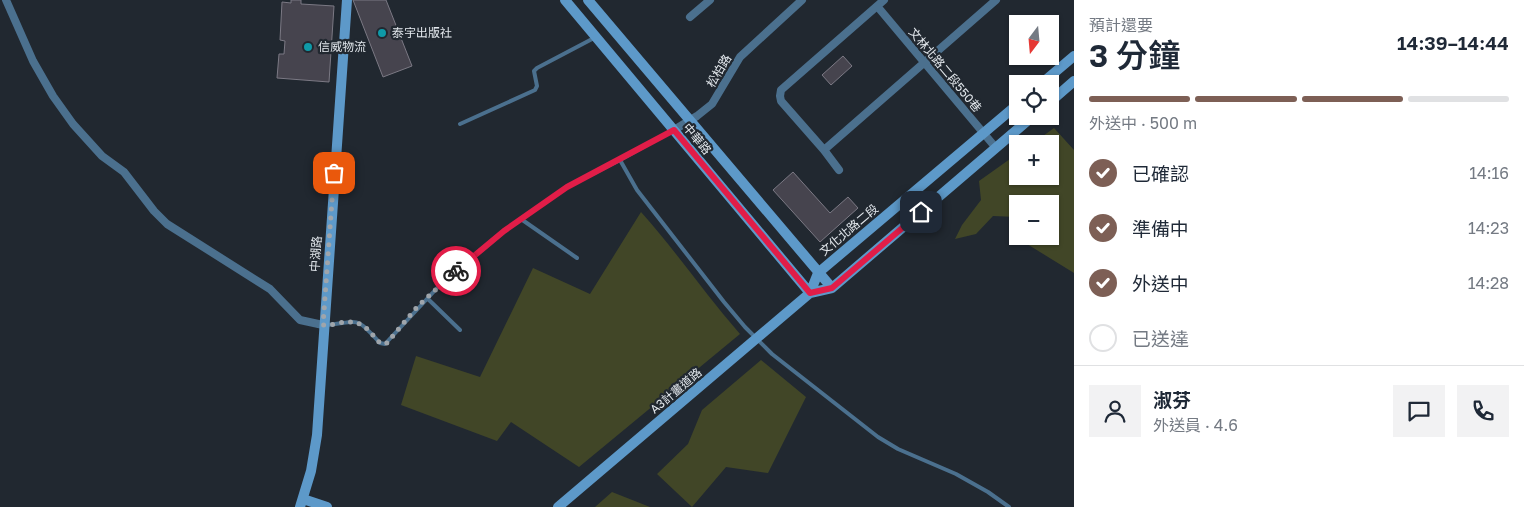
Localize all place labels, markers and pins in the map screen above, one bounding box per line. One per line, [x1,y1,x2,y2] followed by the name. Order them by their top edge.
[392,25,452,40] place label: 泰宇出版社
[376,27,388,39] marker: 泰宇出版社
[318,39,366,54] place label: 信威物流
[302,41,314,53] marker: 信威物流
[313,152,355,194] pin
[900,191,942,233] pin

